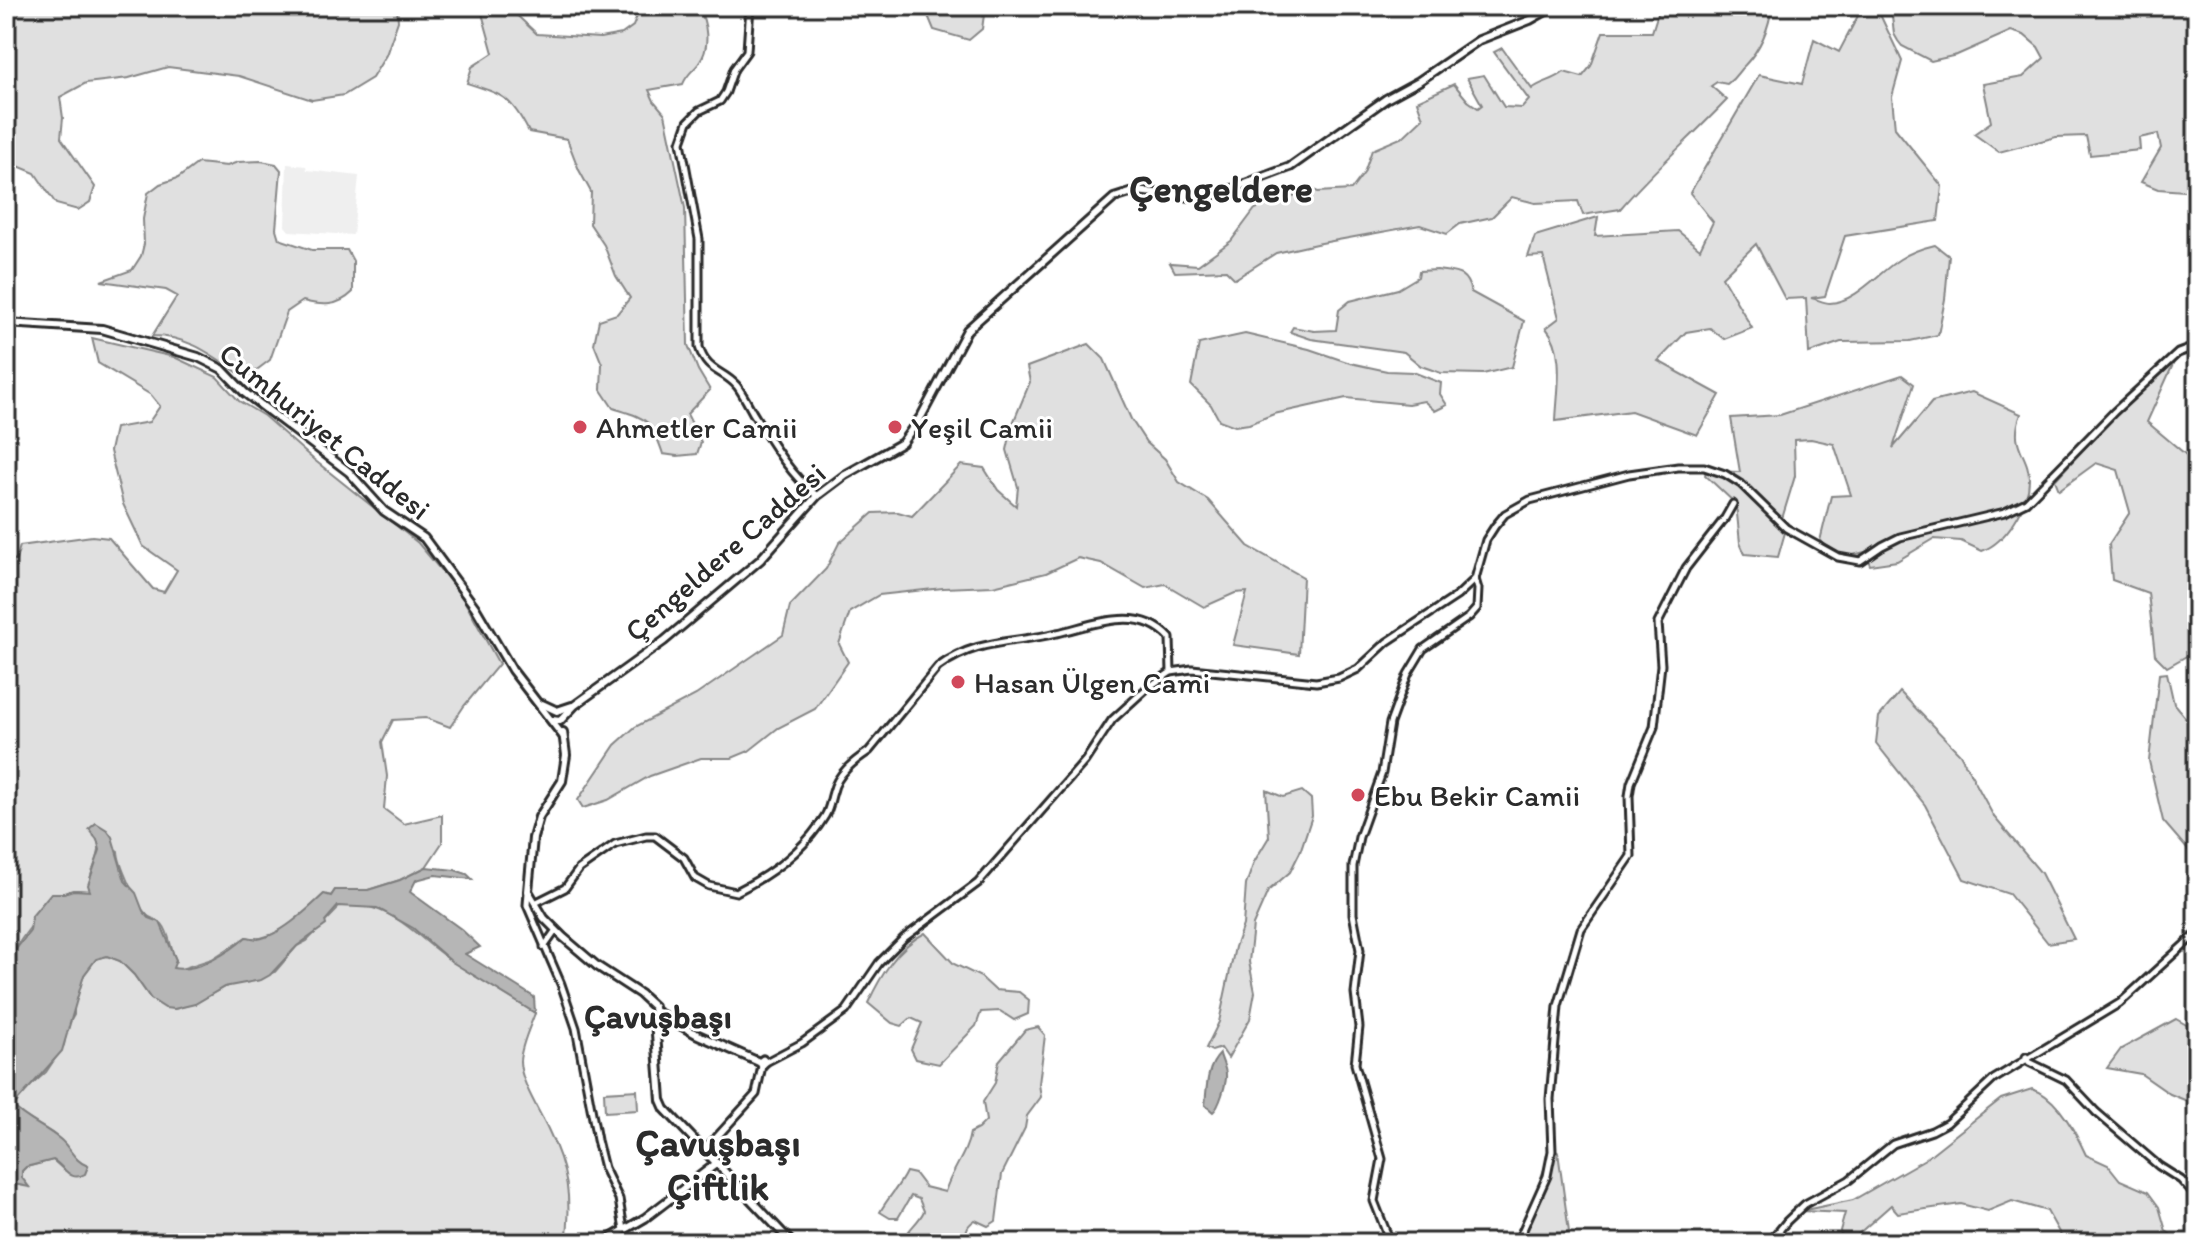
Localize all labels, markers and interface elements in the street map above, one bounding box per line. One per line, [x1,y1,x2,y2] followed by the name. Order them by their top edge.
[1129,166,1313,212] district label: Çengeldere
[212,335,438,527] street label: Cumhuriyet Caddesi
[596,409,797,446] place label: Ahmetler Camii
[911,409,1053,446] place label: Yeşil Camii
[571,418,589,436] marker: Ahmetler Camii
[886,418,904,436] marker: Yeşil Camii
[617,455,833,649] street label: Çengeldere Caddesi
[974,664,1210,701] place label: Hasan Ülgen Cami
[949,673,967,691] marker: Hasan Ülgen Cami
[1374,777,1580,814] place label: Ebu Bekir Camii
[1349,786,1367,804] marker: Ebu Bekir Camii
[584,996,732,1037] district label: Çavuşbaşı
[635,1120,801,1210] district label: Çavuşbaşı Çiftlik

